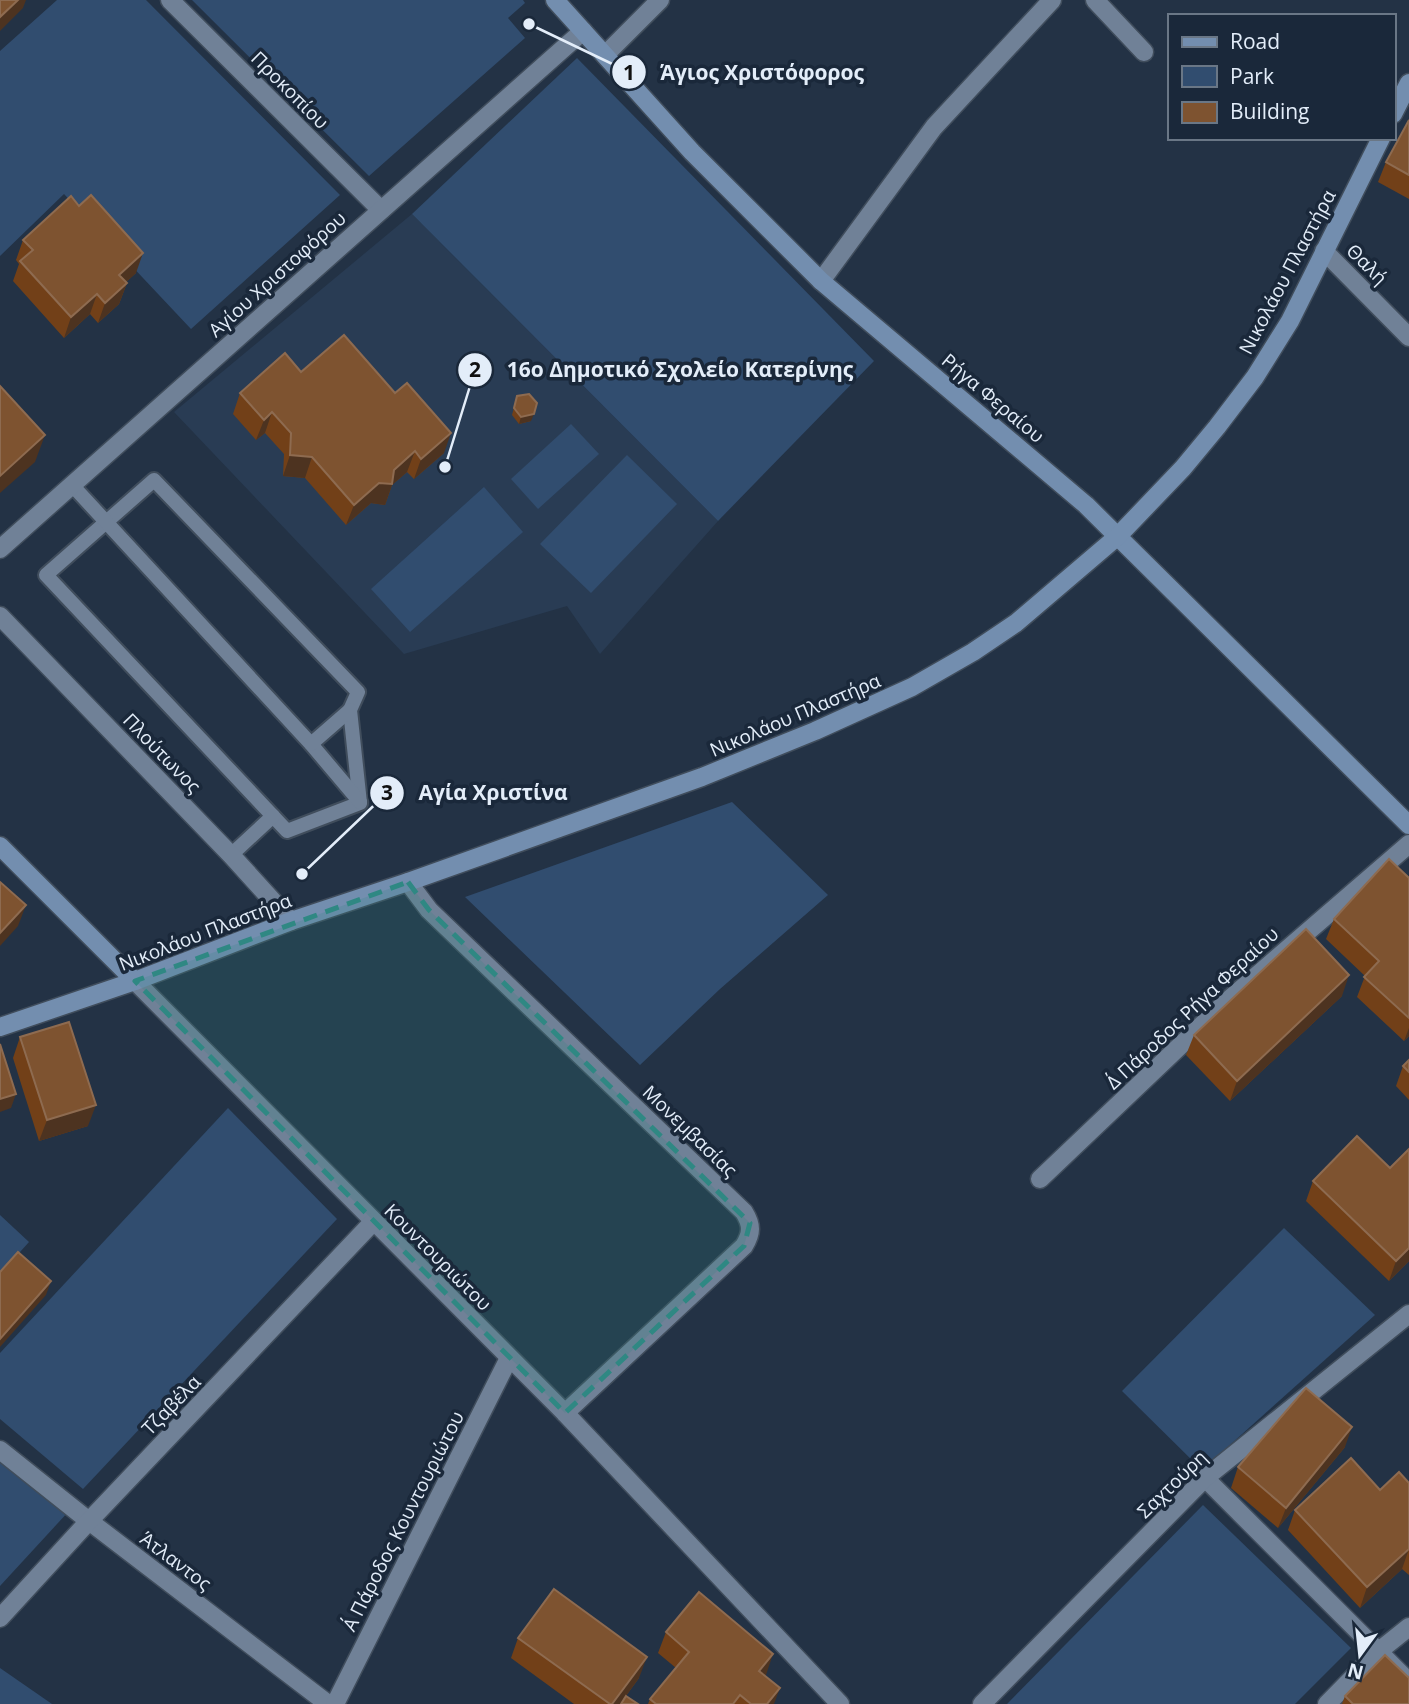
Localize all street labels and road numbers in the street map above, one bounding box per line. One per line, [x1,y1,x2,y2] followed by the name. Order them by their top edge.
[245,45,335,135] street label: Προκοπίου
[1233,185,1342,359] street label: Νικολάου Πλαστήρα
[203,205,351,343] street label: Αγίου Χριστοφόρου
[1341,238,1393,290] street label: Θαλή
[936,348,1050,448] street label: Ρήγα Φεραίου
[706,667,885,763] street label: Νικολάου Πλαστήρα
[117,707,207,799] street label: Πλούτωνος
[115,887,295,977] street label: Νικολάου Πλαστήρα
[1100,921,1284,1095] street label: Δ΄ Πάροδος Ρήγα Φεραίου
[637,1079,743,1183] street label: Μονεμβασίας
[379,1198,497,1316] street label: Κουντουριώτου
[136,1369,206,1441] street label: Τζαβέλα
[336,1407,470,1635] street label: Α΄ Πάροδος Κουντουριώτου
[1131,1444,1213,1524] street label: Σαχτούρη
[135,1526,217,1596] street label: Άτλαντος

